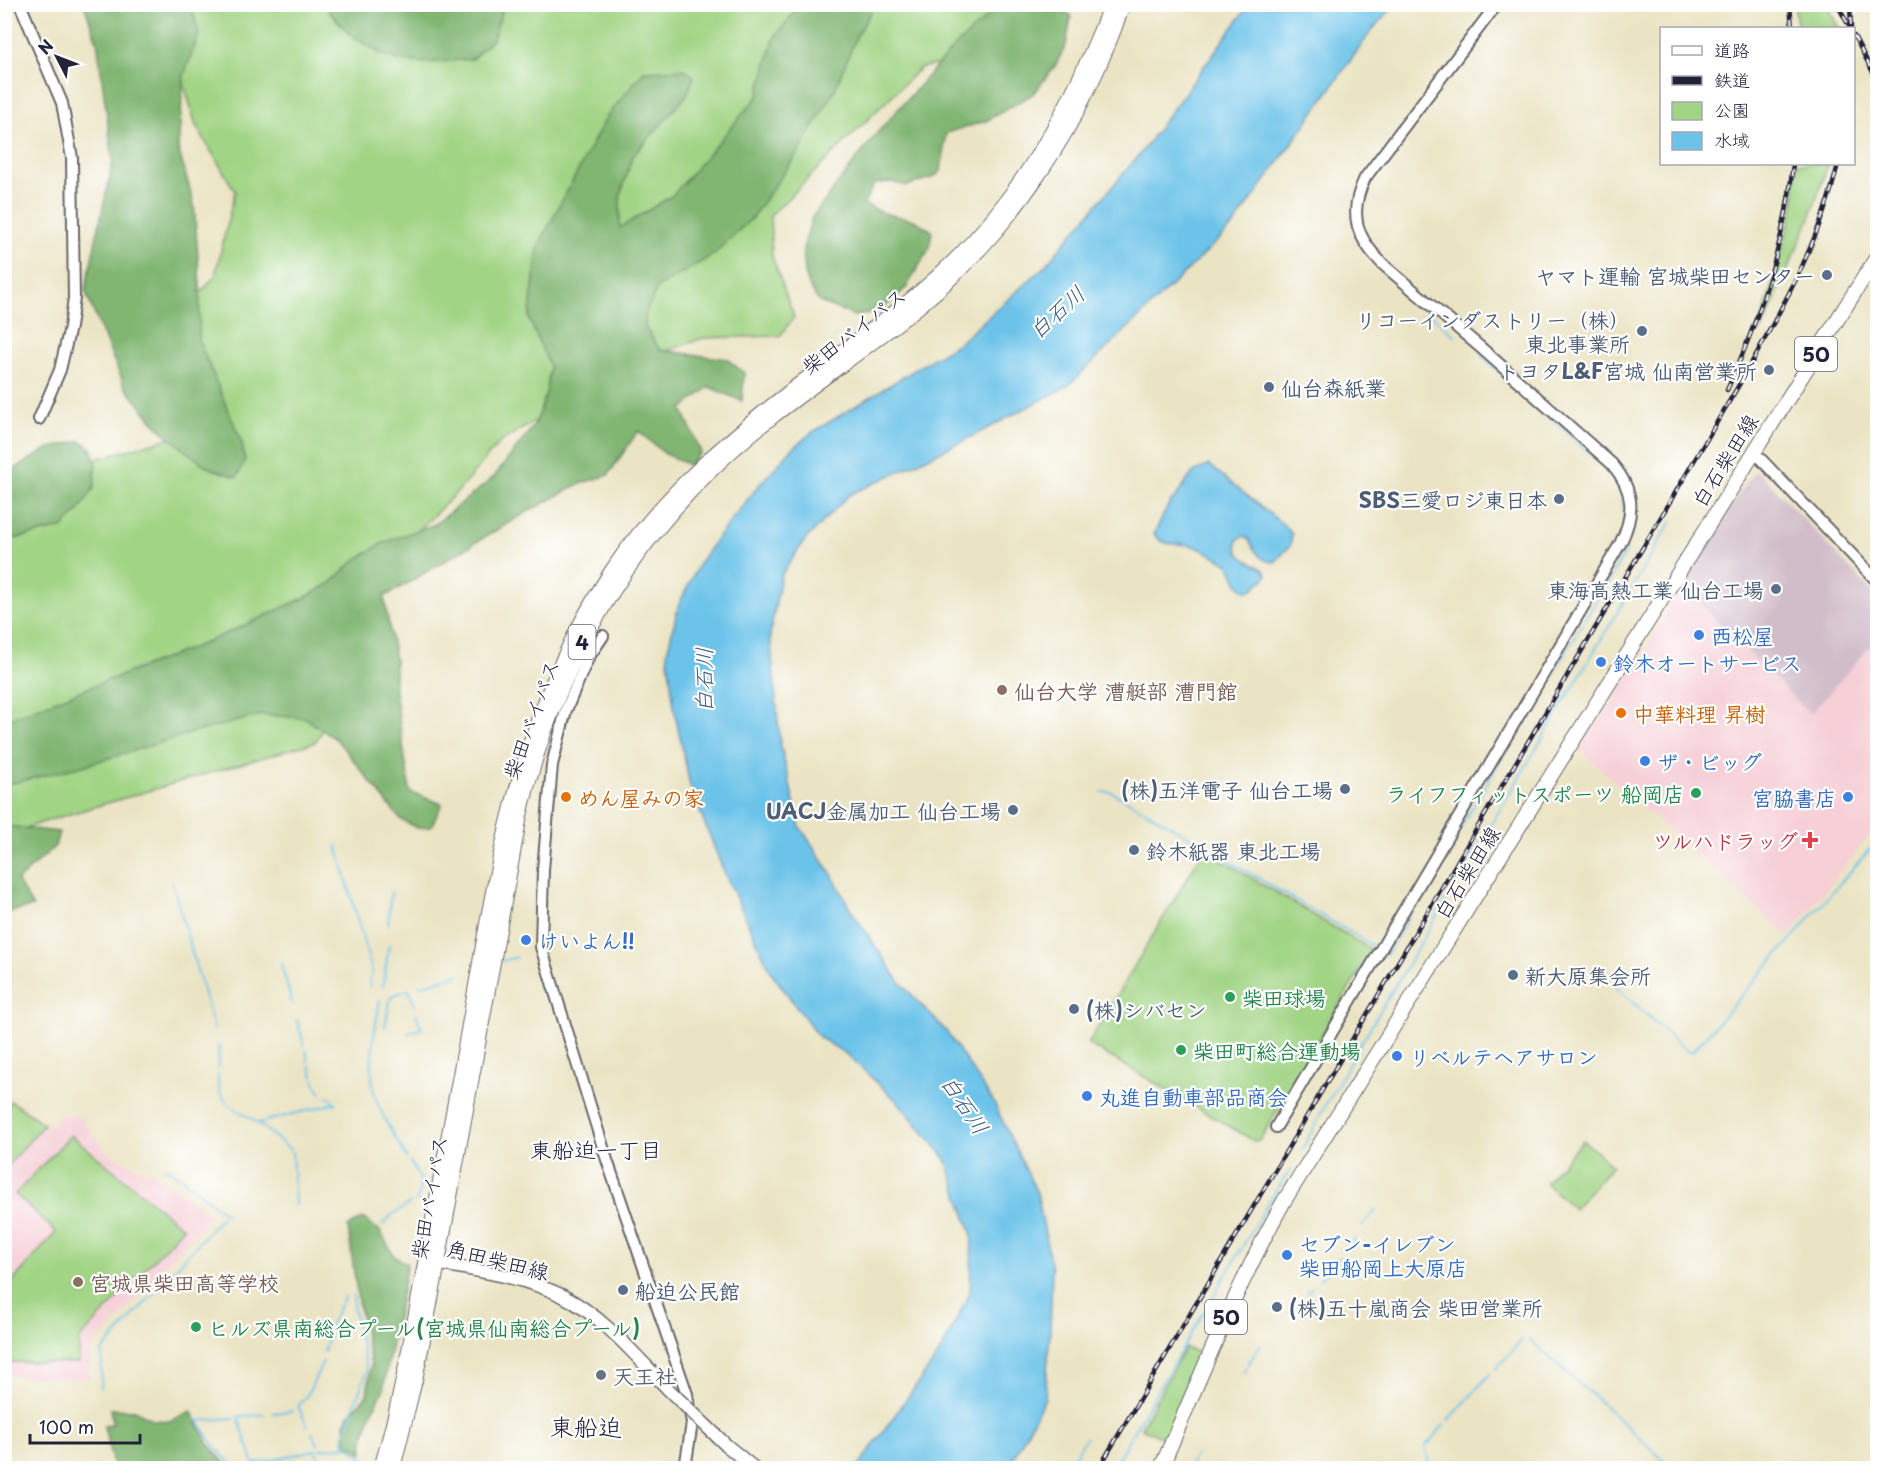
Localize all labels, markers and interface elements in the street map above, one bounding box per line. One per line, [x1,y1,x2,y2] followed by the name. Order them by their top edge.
[27,27,87,87] north arrow
[1660,27,1855,165] legend
[32,34,58,59] text: N
[1714,36,1750,63] text: 道路
[1714,66,1750,93] text: 鉄道
[1714,96,1750,123] text: 公園
[1714,126,1750,153] text: 水域
[1535,259,1815,291] place label: ヤマト運輸 宮城柴田センター
[1820,268,1834,282] marker: ヤマト運輸 宮城柴田センター
[1020,277,1092,345] water label: 白石川
[794,279,912,381] street label: 柴田バイパス
[1355,303,1630,359] place label: リコーインダストリー（株） 東北事業所
[1635,324,1649,338] marker: リコーインダストリー（株） 東北事業所
[1795,337,1837,371] road number: 50
[1499,354,1757,386] place label: トヨタL&F宮城 仙南営業所
[1762,363,1776,377] marker: トヨタL&F宮城 仙南営業所
[1281,371,1386,403] place label: 仙台森紙業
[1262,380,1276,394] marker: 仙台森紙業
[1683,407,1765,513] street label: 白石柴田線
[1359,483,1547,515] place label: SBS三愛ロジ東日本
[1552,492,1566,506] marker: SBS三愛ロジ東日本
[1547,573,1764,605] place label: 東海高熱工業 仙台工場
[1769,582,1783,596] marker: 東海高熱工業 仙台工場
[1711,619,1774,651] place label: 西松屋
[568,625,596,659] road number: 4
[1692,628,1706,642] marker: 西松屋
[1613,646,1802,678] place label: 鈴木オートサービス
[686,647,719,713] water label: 白石川
[493,655,567,783] street label: 柴田バイパス
[1594,655,1608,669] marker: 鈴木オートサービス
[1014,674,1237,706] place label: 仙台大学 漕艇部 漕門館
[995,683,1009,697] marker: 仙台大学 漕艇部 漕門館
[1633,697,1766,729] place label: 中華料理 昇樹
[1614,706,1628,720] marker: 中華料理 昇樹
[1657,745,1762,777] place label: ザ・ビッグ
[1638,754,1652,768] marker: ザ・ビッグ
[1121,773,1333,805] place label: (株)五洋電子 仙台工場
[1386,777,1684,809] place label: ライフフィットスポーツ 船岡店
[578,781,704,813] place label: めん屋みの家
[1752,781,1836,813] place label: 宮脇書店
[1338,782,1352,796] marker: (株)五洋電子 仙台工場
[1689,786,1703,800] marker: ライフフィットスポーツ 船岡店
[559,790,573,804] marker: めん屋みの家
[1841,790,1855,804] marker: 宮脇書店
[766,794,1001,826] place label: UACJ金属加工 仙台工場
[1006,803,1020,817] marker: UACJ金属加工 仙台工場
[1425,819,1507,925] street label: 白石柴田線
[1652,824,1798,856] place label: ツルハドラッグ
[1803,833,1817,847] marker: ツルハドラッグ
[1146,834,1321,866] place label: 鈴木紙器 東北工場
[1127,843,1141,857] marker: 鈴木紙器 東北工場
[538,924,634,956] place label: けいよん!!
[519,933,533,947] marker: けいよん!!
[1525,959,1651,991] place label: 新大原集会所
[1506,968,1520,982] marker: 新大原集会所
[1242,981,1326,1013] place label: 柴田球場
[1223,990,1237,1004] marker: 柴田球場
[1086,993,1207,1025] place label: (株)シバセン
[1067,1002,1081,1016] marker: (株)シバセン
[1193,1034,1361,1066] place label: 柴田町総合運動場
[1409,1040,1598,1072] place label: リベルテヘアサロン
[1174,1043,1188,1057] marker: 柴田町総合運動場
[1390,1049,1404,1063] marker: リベルテヘアサロン
[934,1067,998,1141] water label: 白石川
[1099,1080,1288,1112] place label: 丸進自動車部品商会
[1080,1089,1094,1103] marker: 丸進自動車部品商会
[401,1132,455,1262] street label: 柴田バイパス
[530,1132,662,1165] district label: 東船迫一丁目
[1299,1227,1467,1283] place label: セブン-イレブン 柴田船岡上大原店
[443,1231,553,1287] street label: 角田柴田線
[1280,1248,1294,1262] marker: セブン-イレブン 柴田船岡上大原店
[90,1266,279,1298] place label: 宮城県柴田高等学校
[635,1274,740,1306] place label: 船迫公民館
[71,1275,85,1289] marker: 宮城県柴田高等学校
[616,1283,630,1297] marker: 船迫公民館
[1289,1291,1543,1323] place label: (株)五十嵐商会 柴田営業所
[1205,1300,1247,1334] road number: 50
[1270,1300,1284,1314] marker: (株)五十嵐商会 柴田営業所
[208,1311,640,1343] place label: ヒルズ県南総合プール(宮城県仙南総合プール)
[189,1320,203,1334] marker: ヒルズ県南総合プール(宮城県仙南総合プール)
[613,1359,676,1391] place label: 天王社
[594,1368,608,1382] marker: 天王社
[30,1407,140,1445] scale bar
[550,1408,622,1444] district label: 東船迫
[39,1413,94,1440] text: 100 m

